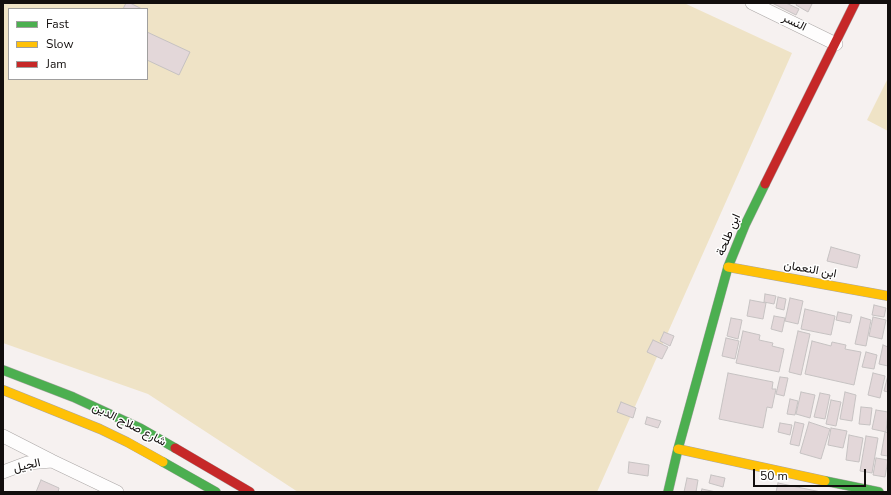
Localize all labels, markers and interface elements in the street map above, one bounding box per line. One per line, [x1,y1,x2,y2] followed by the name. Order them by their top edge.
[8,8,148,80] legend
[780,11,808,35] street label: النسر
[46,16,69,32] text: Fast
[46,36,74,52] text: Slow
[46,56,67,72] text: Jam
[714,212,744,258] street label: ابن طلحة
[782,258,838,282] street label: ابن النعمان
[90,400,168,450] street label: شارع صلاح الدين
[12,456,42,476] street label: الجيل
[755,461,868,487] scale bar
[760,468,788,484] text: 50 m

